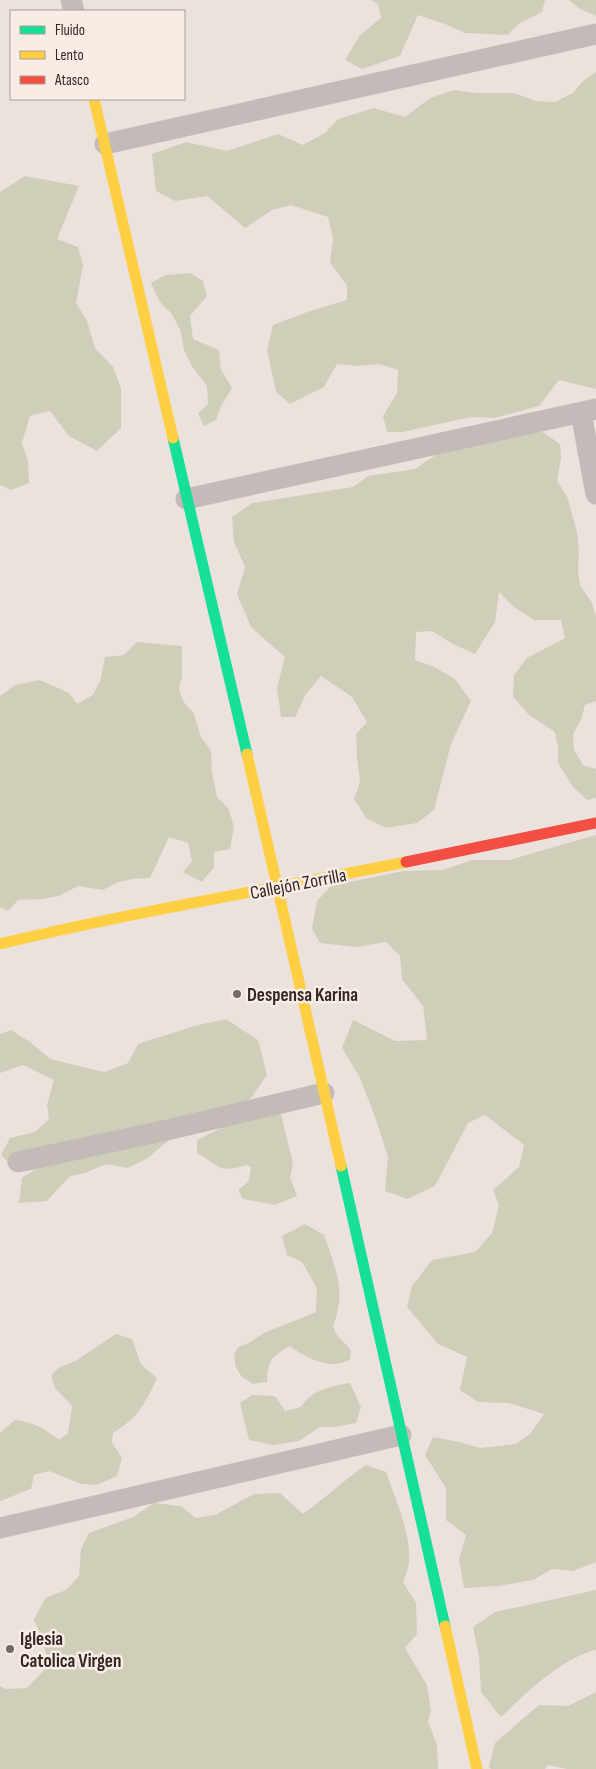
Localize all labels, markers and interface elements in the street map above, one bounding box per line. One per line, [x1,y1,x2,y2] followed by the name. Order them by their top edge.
[10,10,185,100] legend
[55,21,85,40] text: Fluido
[55,46,84,65] text: Lento
[54,71,89,90] text: Atasco
[248,864,348,905] street label: Callejón Zorrilla
[247,984,358,1007] place label: Despensa Karina
[231,988,243,1000] marker: Despensa Karina
[20,1628,121,1673] place label: Iglesia Catolica Virgen
[4,1643,16,1655] marker: Iglesia Catolica Virgen

